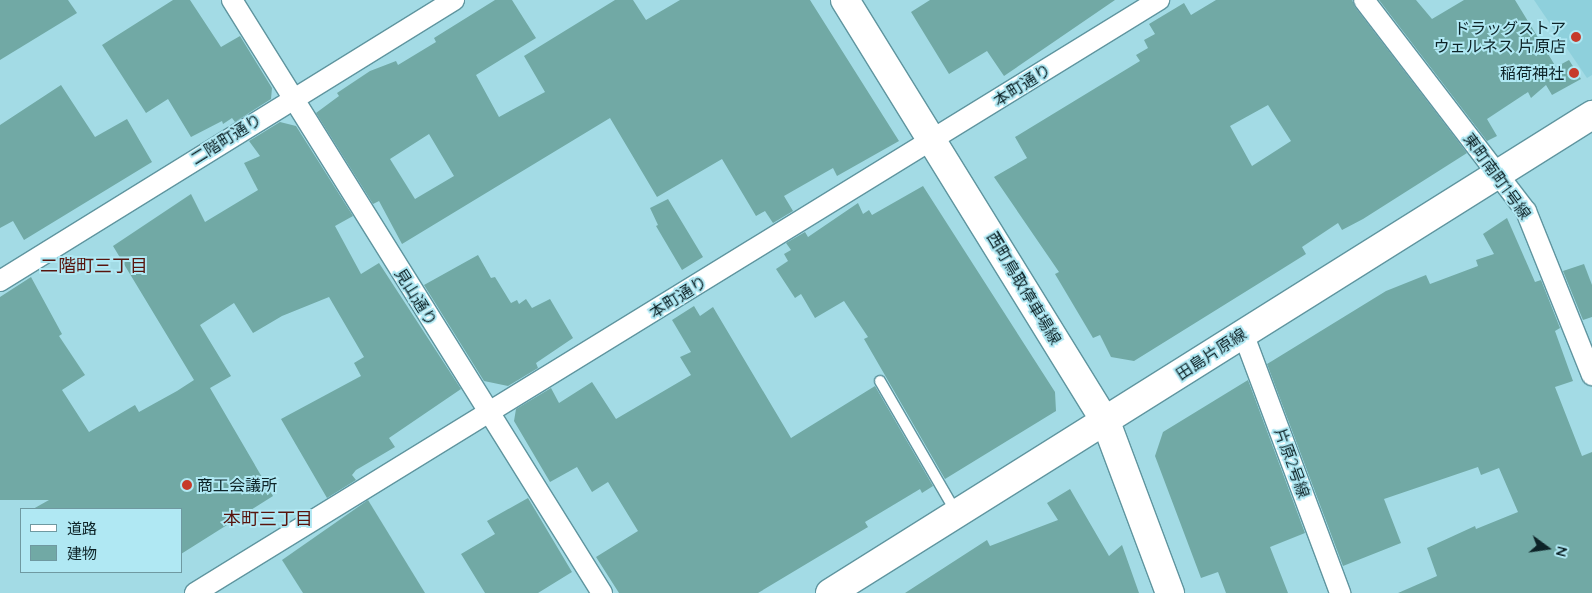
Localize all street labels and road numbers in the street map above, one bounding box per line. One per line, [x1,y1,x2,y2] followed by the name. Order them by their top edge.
[990,60,1054,110] street label: 本町通り
[187,110,265,168] street label: 二階町通り
[1459,129,1535,223] street label: 東町南町1号線
[983,228,1065,348] street label: 西町鳥取停車場線
[391,265,441,329] street label: 見山通り
[646,272,710,322] street label: 本町通り
[1172,324,1250,384] street label: 田島片原線
[1271,425,1313,501] street label: 片原2号線

